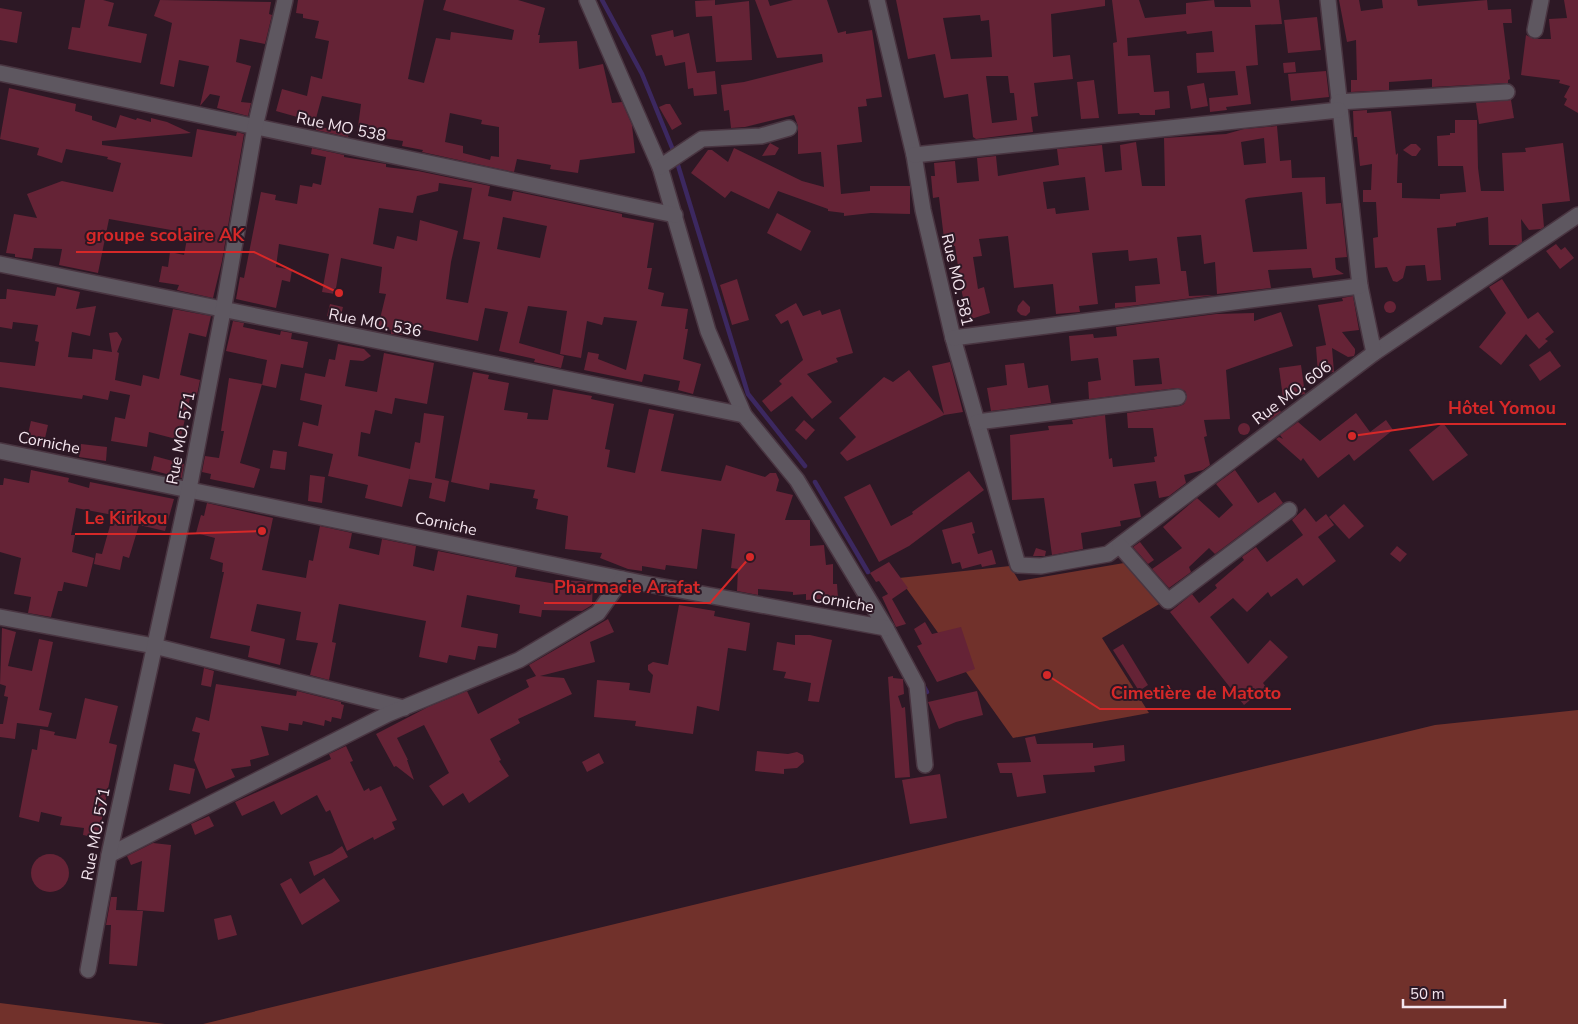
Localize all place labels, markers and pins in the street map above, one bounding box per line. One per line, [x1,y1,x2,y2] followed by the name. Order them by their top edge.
[76,219,254,252] callout: groupe scolaire AK
[1438,391,1566,424] callout: Hôtel Yomou
[75,501,178,534] callout: Le Kirikou
[544,570,710,603] callout: Pharmacie Arafat
[1100,676,1291,709] callout: Cimetière de Matoto

